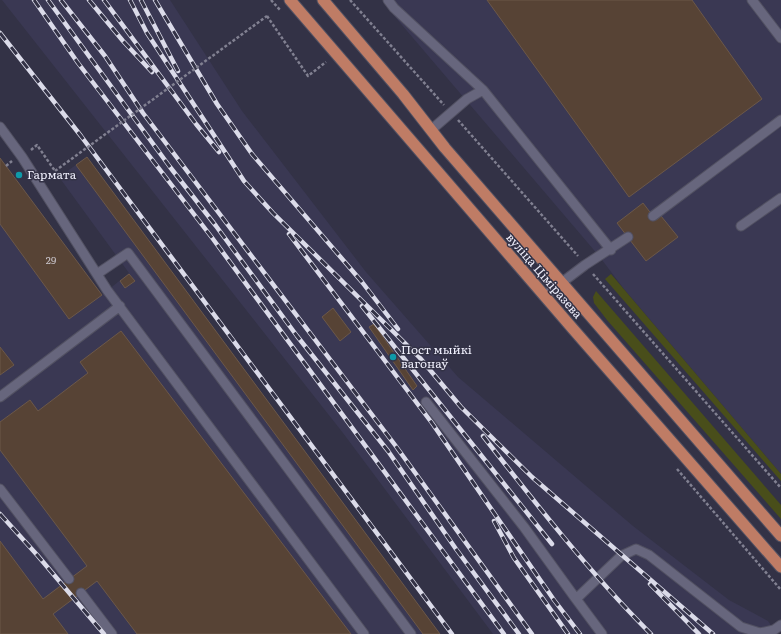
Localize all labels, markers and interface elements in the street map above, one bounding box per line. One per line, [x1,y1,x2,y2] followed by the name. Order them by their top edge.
[27,165,77,183] place label: Гармата
[14,170,24,180] marker: Гармата
[502,229,587,323] street label: вуліца Ціміразева
[46,252,56,267] house number: 29
[401,340,472,372] place label: Пост мыйкі вагонаў
[388,352,398,362] marker: Пост мыйкі вагонаў

